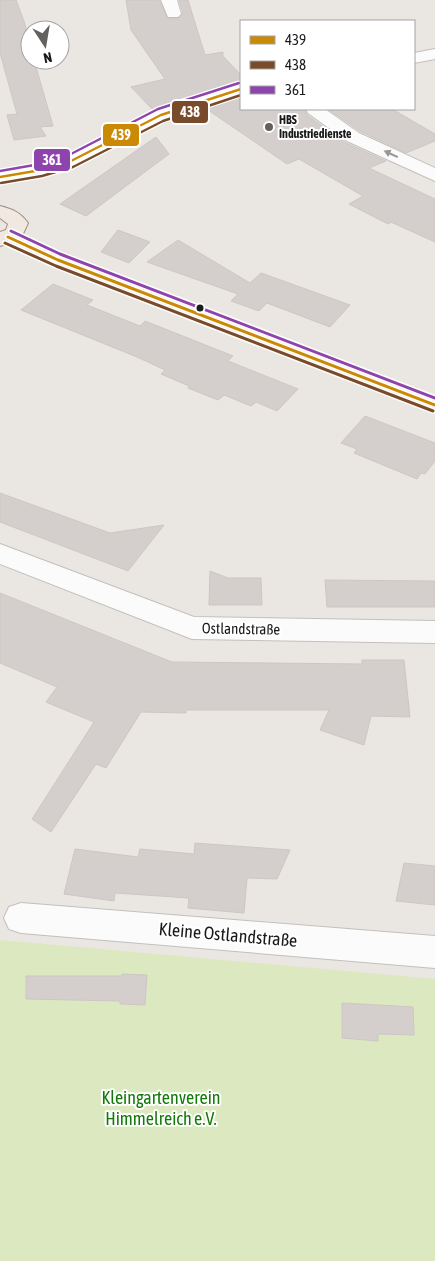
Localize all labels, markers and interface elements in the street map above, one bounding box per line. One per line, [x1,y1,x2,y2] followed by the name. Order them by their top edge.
[20,20,70,70] north arrow
[240,20,415,110] legend
[285,31,306,48] text: 439
[42,49,53,66] text: N
[285,56,306,73] text: 438
[285,81,306,98] text: 361
[171,100,209,124] line badge: 438
[179,104,200,120] text: 438
[279,113,352,141] place label: HBS Industriedienste
[263,121,275,133] marker: HBS Industriedienste
[102,123,140,147] line badge: 439
[110,127,131,143] text: 439
[33,148,71,172] line badge: 361
[384,150,398,158] one-way arrow
[42,152,62,168] text: 361
[195,303,205,313] unlabelled marker
[202,619,280,638] street label: Ostlandstraße
[158,918,298,951] street label: Kleine Ostlandstraße
[102,1087,221,1129] park label: Kleingartenverein Himmelreich e.V.

